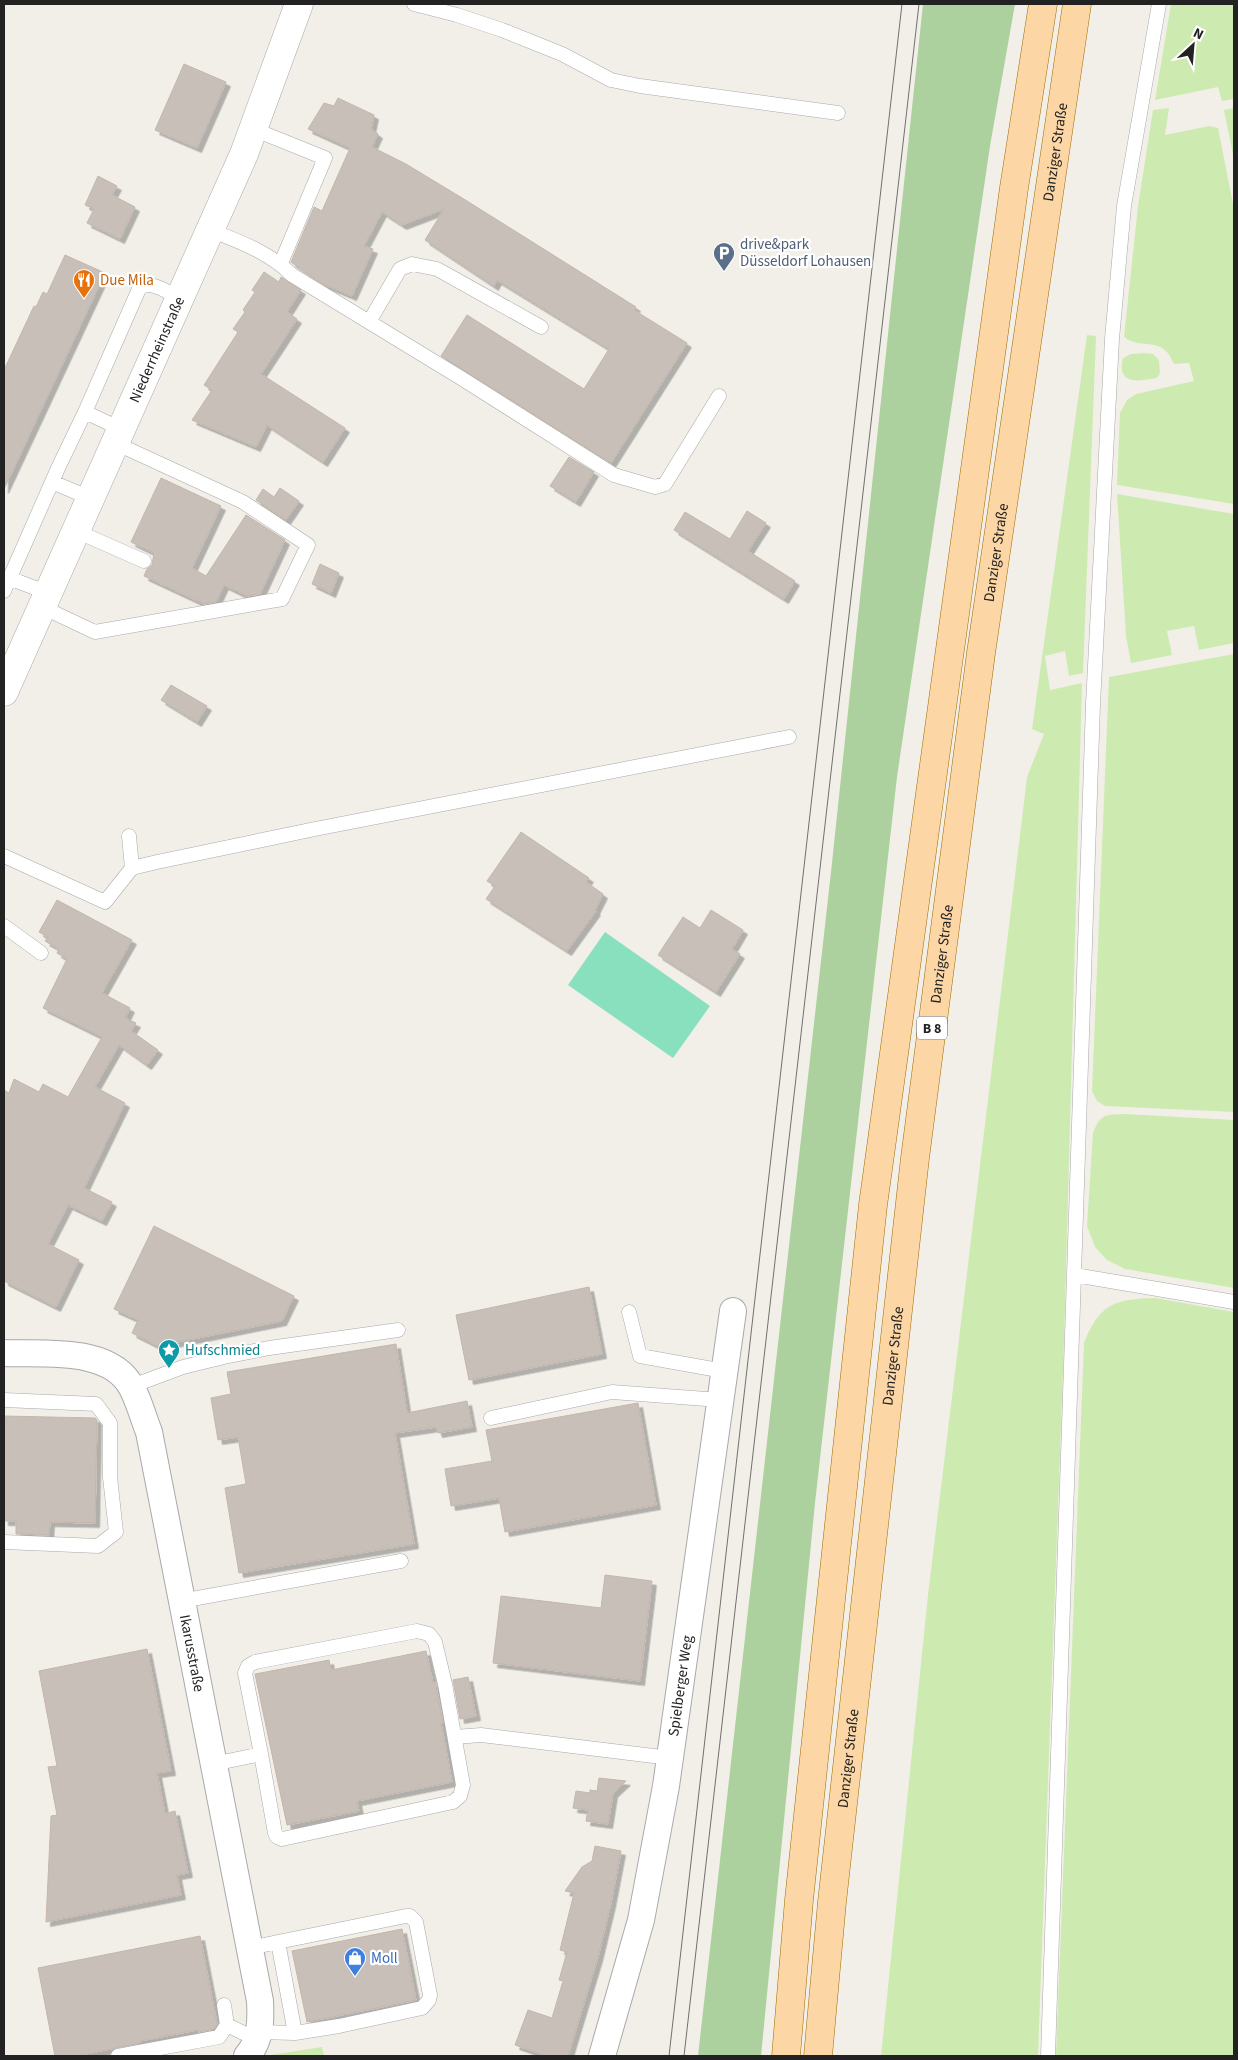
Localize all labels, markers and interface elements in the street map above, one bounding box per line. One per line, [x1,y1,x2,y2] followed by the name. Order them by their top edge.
[1168,20,1218,70] north arrow
[1190,23,1207,45] text: N
[1038,101,1073,203] street label: Danziger Straße
[740,234,871,272] place label: drive&park Düsseldorf Lohausen
[712,241,736,272] parking icon: drive&park Düsseldorf Lohausen
[72,268,96,299] restaurant icon: Due Mila
[100,270,154,291] place label: Due Mila
[124,293,190,406] street label: Niederrheinstraße
[979,502,1014,603] street label: Danziger Straße
[925,903,959,1005] street label: Danziger Straße
[917,1016,947,1040] road number: B 8
[877,1306,909,1407] street label: Danziger Straße
[157,1338,181,1369] place icon: Hufschmied
[185,1340,260,1361] place label: Hufschmied
[174,1613,209,1694] street label: Ikarusstraße
[663,1634,698,1738] street label: Spielberger Weg
[833,1708,864,1809] street label: Danziger Straße
[343,1946,367,1977] shop icon: Moll
[371,1948,398,1969] place label: Moll

